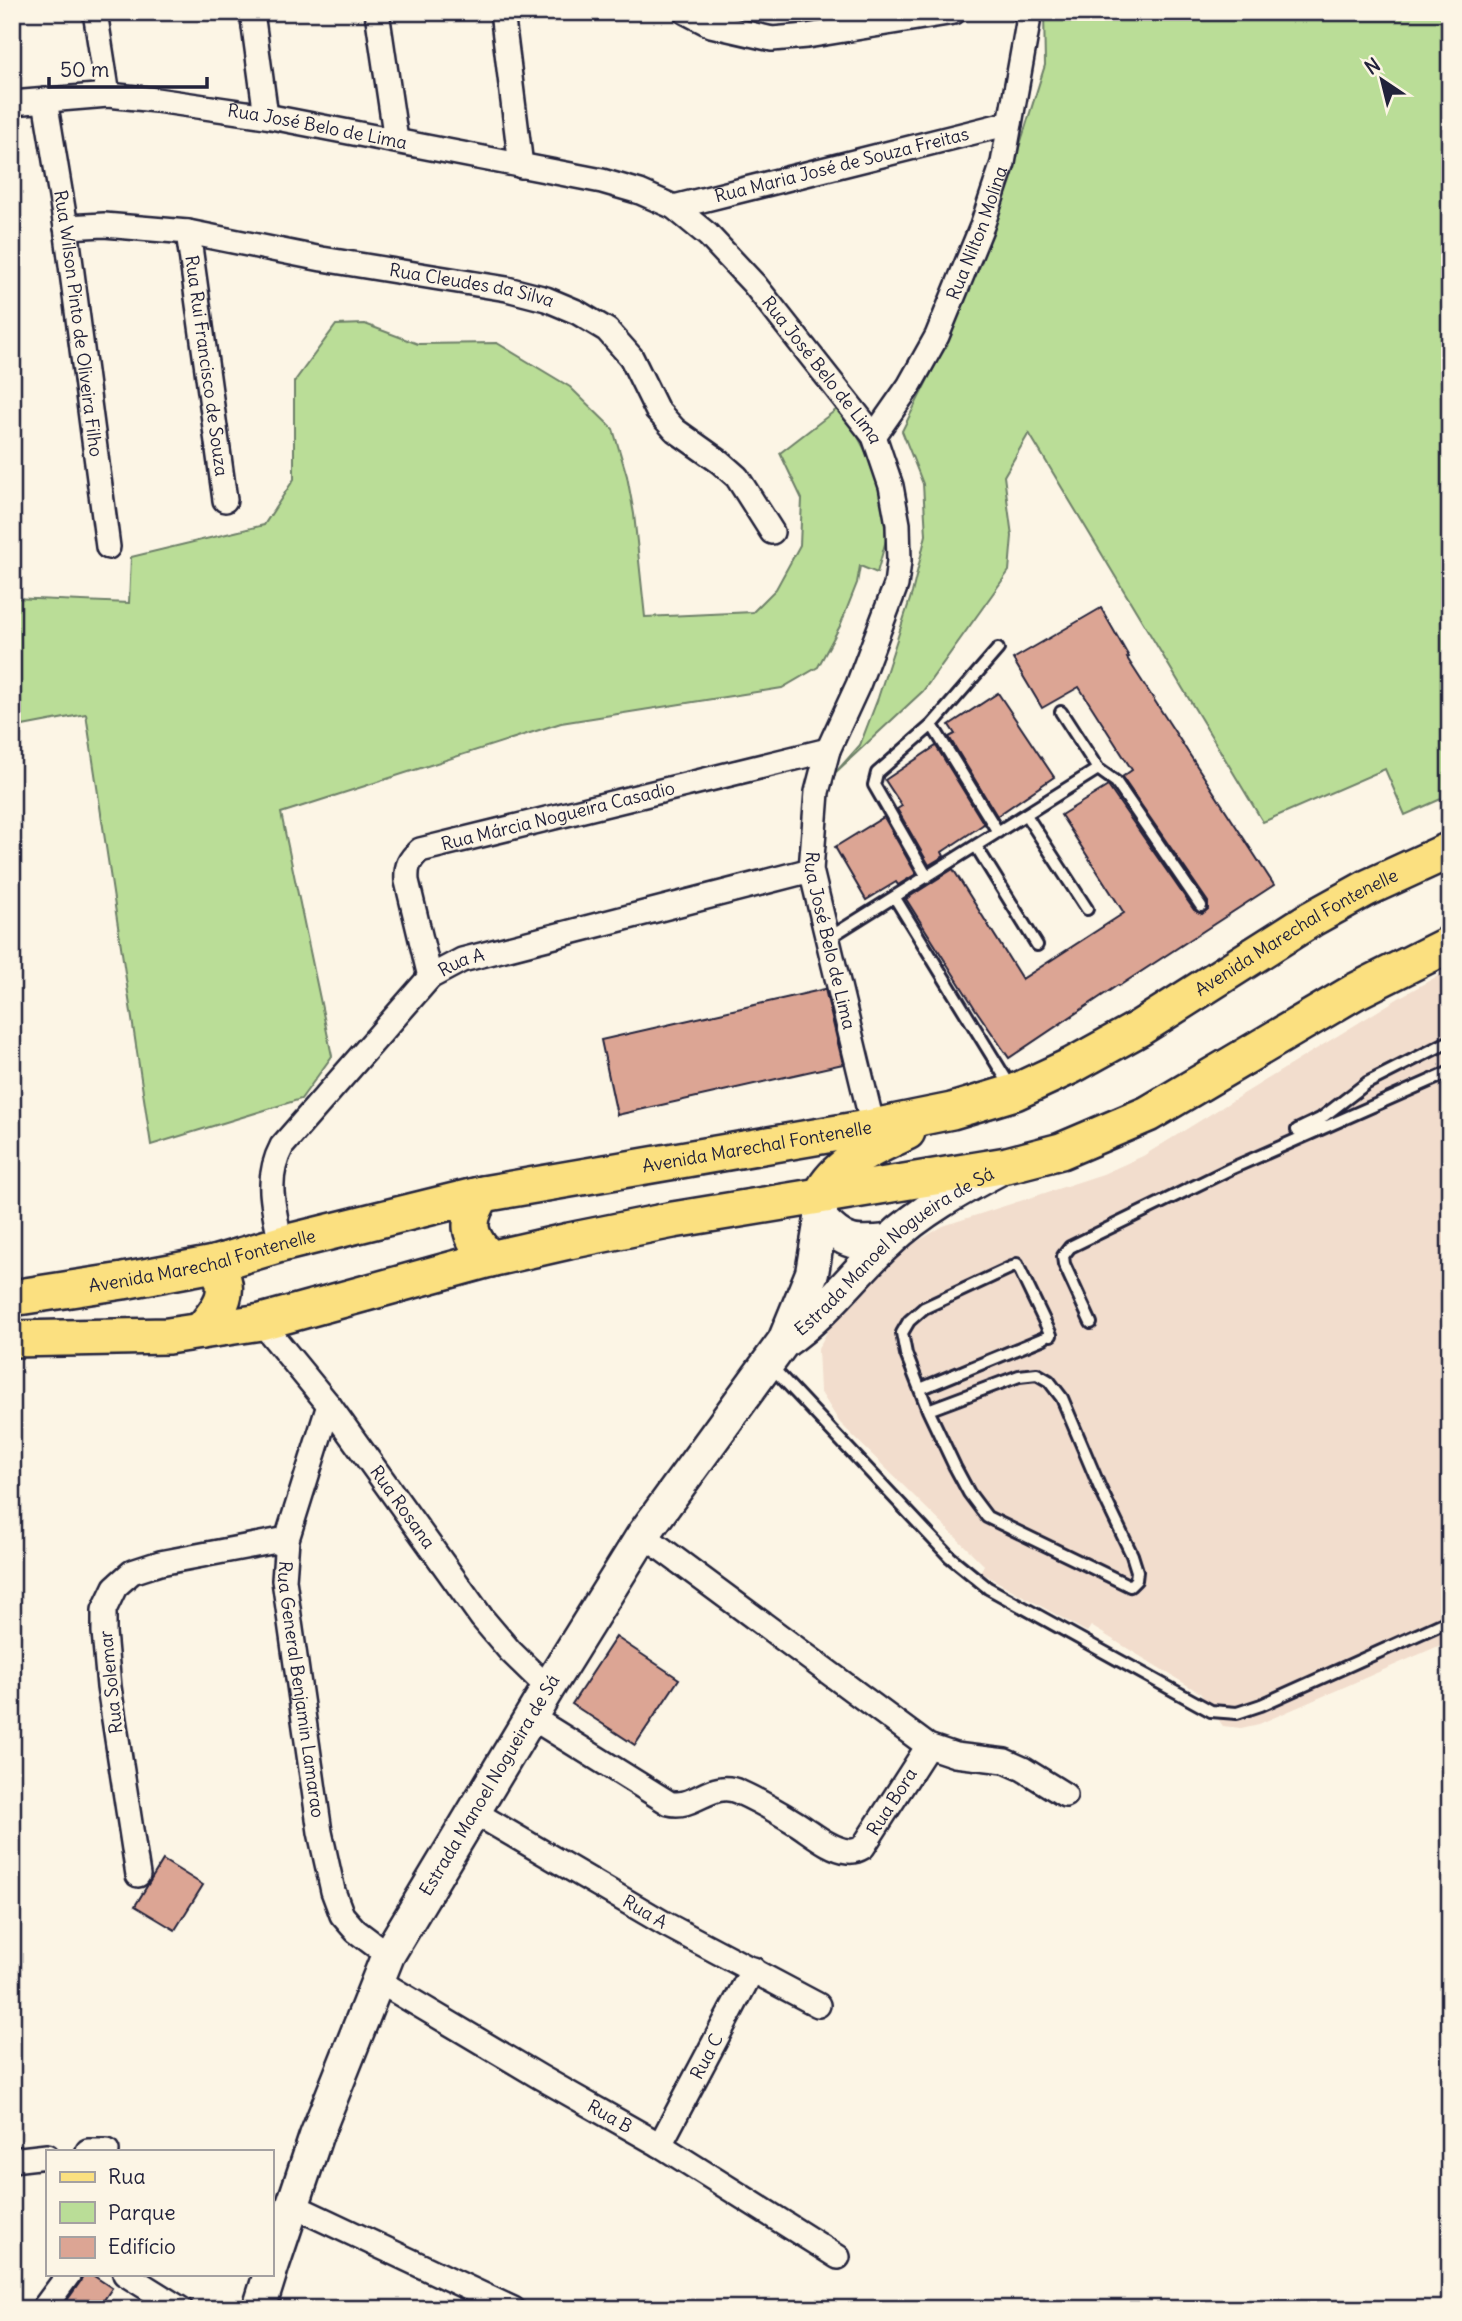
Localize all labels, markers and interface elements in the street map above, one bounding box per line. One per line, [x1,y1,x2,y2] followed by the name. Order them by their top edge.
[49,46,206,90] scale bar
[1346,46,1416,116] north arrow
[1360,52,1385,80] text: N
[60,56,109,83] text: 50 m
[226,99,409,154] street label: Rua José Belo de Lima
[712,122,971,207] street label: Rua Maria José de Souza Freitas
[941,163,1012,303] street label: Rua Nilton Molina
[49,188,108,458] street label: Rua Wilson Pinto de Oliveira Filho
[180,254,234,478] street label: Rua Rui Francisco de Souza
[388,258,558,312] street label: Rua Cleudes da Silva
[757,291,888,447] street label: Rua José Belo de Lima
[439,776,677,855] street label: Rua Márcia Nogueira Casadio
[800,851,861,1032] street label: Rua José Belo de Lima
[1190,863,1401,1001] street label: Avenida Marechal Fontenelle
[434,943,487,982] street label: Rua A
[641,1115,873,1177] street label: Avenida Marechal Fontenelle
[790,1162,998,1341] street label: Estrada Manoel Nogueira de Sá
[87,1224,318,1297] street label: Avenida Marechal Fontenelle
[365,1461,440,1553] street label: Rua Rosana
[273,1560,330,1819] street label: Rua General Benjamin Lamarao
[94,1629,127,1735] street label: Rua Solemar
[414,1670,565,1900] street label: Estrada Manoel Nogueira de Sá
[861,1763,922,1840] street label: Rua Bora
[619,1890,672,1934] street label: Rua A
[685,2030,728,2083] street label: Rua C
[584,2094,637,2138] street label: Rua B
[46,2150,273,2276] legend
[108,2163,145,2190] text: Rua
[108,2199,176,2226] text: Parque
[108,2233,176,2260] text: Edifício

